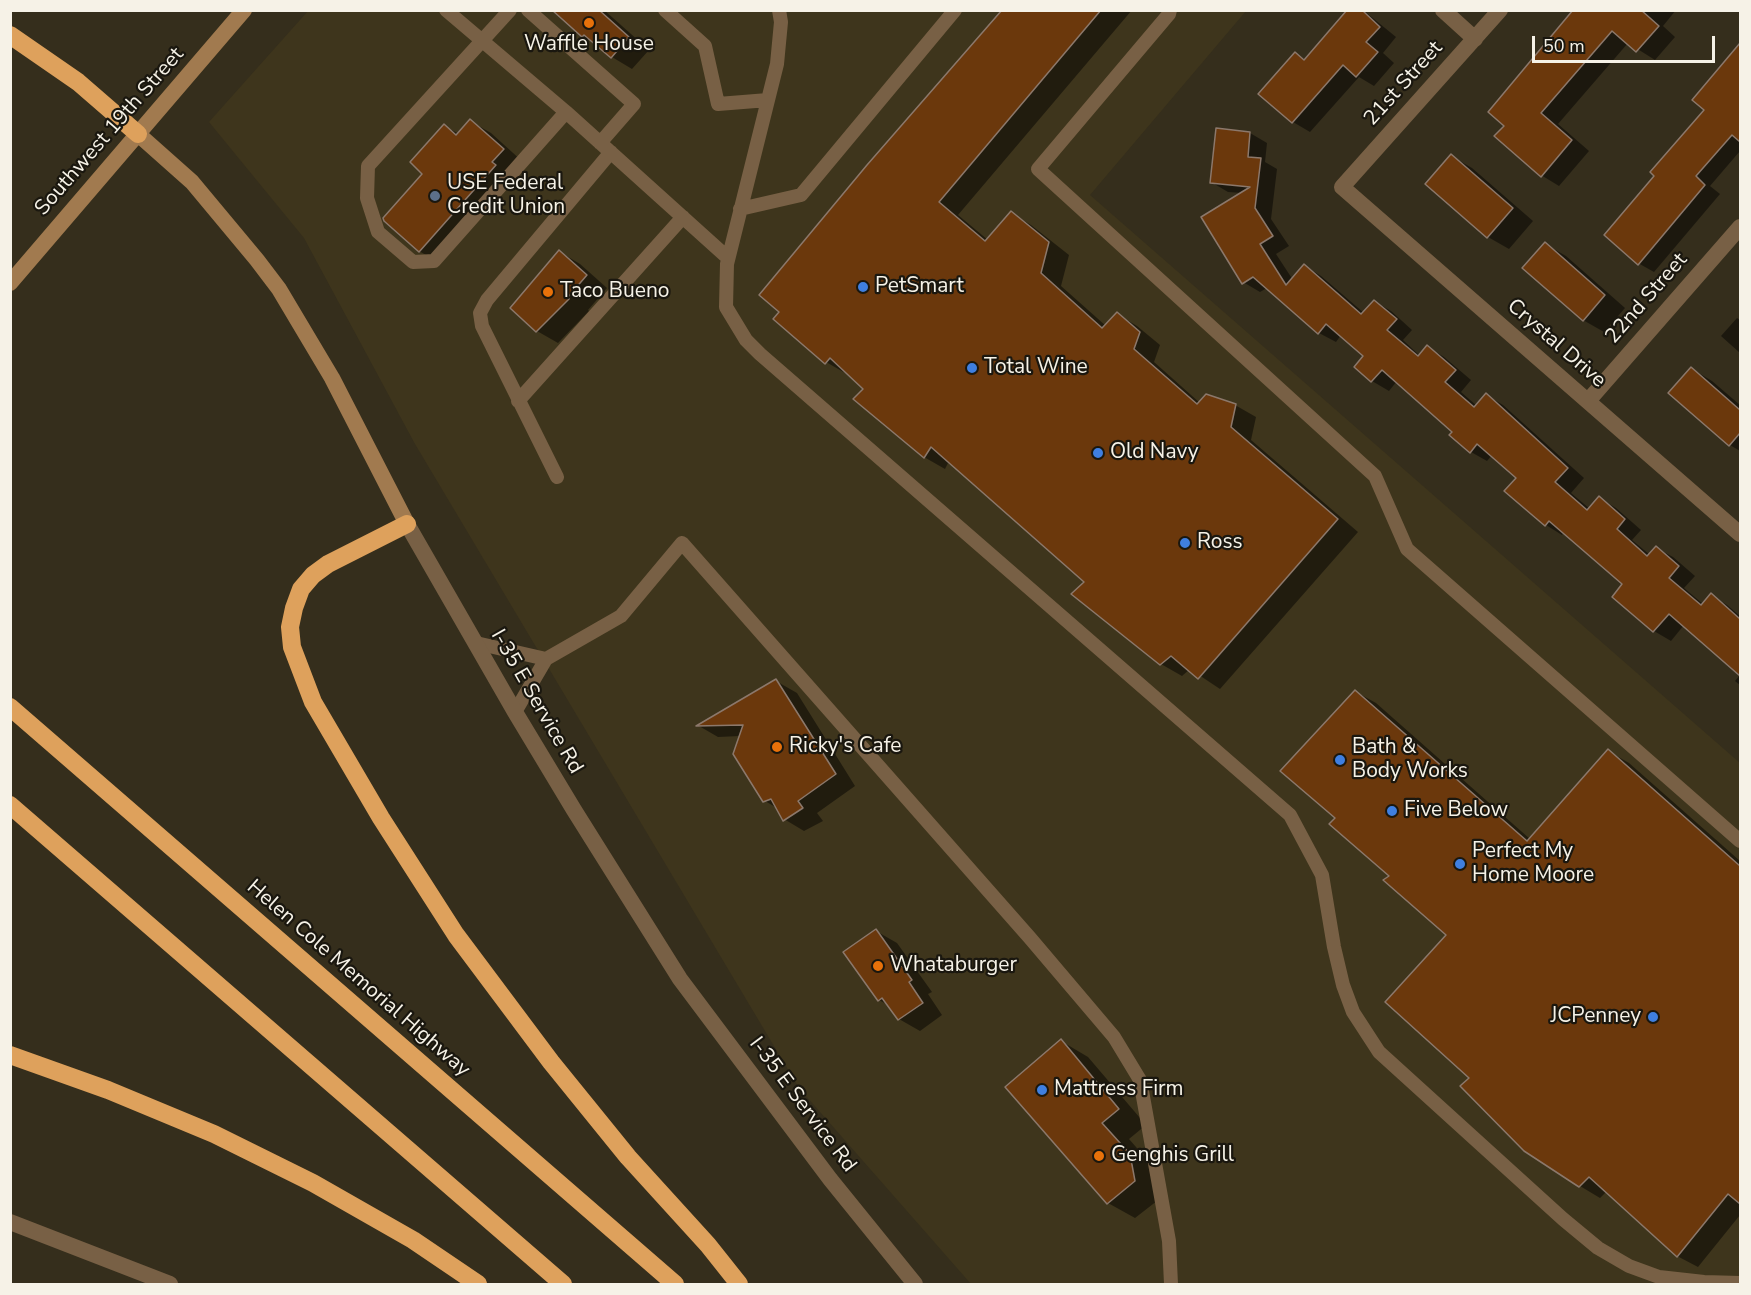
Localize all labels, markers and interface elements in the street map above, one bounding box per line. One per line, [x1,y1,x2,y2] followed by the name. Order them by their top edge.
[582,16,596,30] marker: Waffle House
[1535,24,1718,62] scale bar
[524,32,654,58] place label: Waffle House
[1543,34,1585,58] text: 50 m
[1359,36,1449,132] street label: 21st Street
[30,43,190,221] street label: Southwest 19th Street
[447,171,565,221] place label: USE Federal Credit Union
[428,189,442,203] marker: USE Federal Credit Union
[1601,248,1693,350] street label: 22nd Street
[875,274,964,300] place label: PetSmart
[560,279,670,305] place label: Taco Bueno
[856,280,870,294] marker: PetSmart
[541,285,555,299] marker: Taco Bueno
[1501,294,1611,394] street label: Crystal Drive
[984,355,1088,381] place label: Total Wine
[965,361,979,375] marker: Total Wine
[1110,440,1198,466] place label: Old Navy
[1091,446,1105,460] marker: Old Navy
[1197,530,1243,556] place label: Ross
[1178,536,1192,550] marker: Ross
[484,625,588,779] street label: I-35 E Service Rd
[789,734,902,760] place label: Ricky's Cafe
[1352,735,1468,785] place label: Bath & Body Works
[770,740,784,754] marker: Ricky's Cafe
[1333,753,1347,767] marker: Bath & Body Works
[1404,798,1508,824] place label: Five Below
[1385,804,1399,818] marker: Five Below
[1472,839,1594,889] place label: Perfect My Home Moore
[1453,857,1467,871] marker: Perfect My Home Moore
[241,875,475,1083] street label: Helen Cole Memorial Highway
[890,953,1017,979] place label: Whataburger
[871,959,885,973] marker: Whataburger
[1550,1004,1641,1030] place label: JCPenney
[1646,1010,1660,1024] marker: JCPenney
[743,1032,861,1178] street label: I-35 E Service Rd
[1054,1077,1184,1103] place label: Mattress Firm
[1035,1083,1049,1097] marker: Mattress Firm
[1111,1143,1234,1169] place label: Genghis Grill
[1092,1149,1106,1163] marker: Genghis Grill

